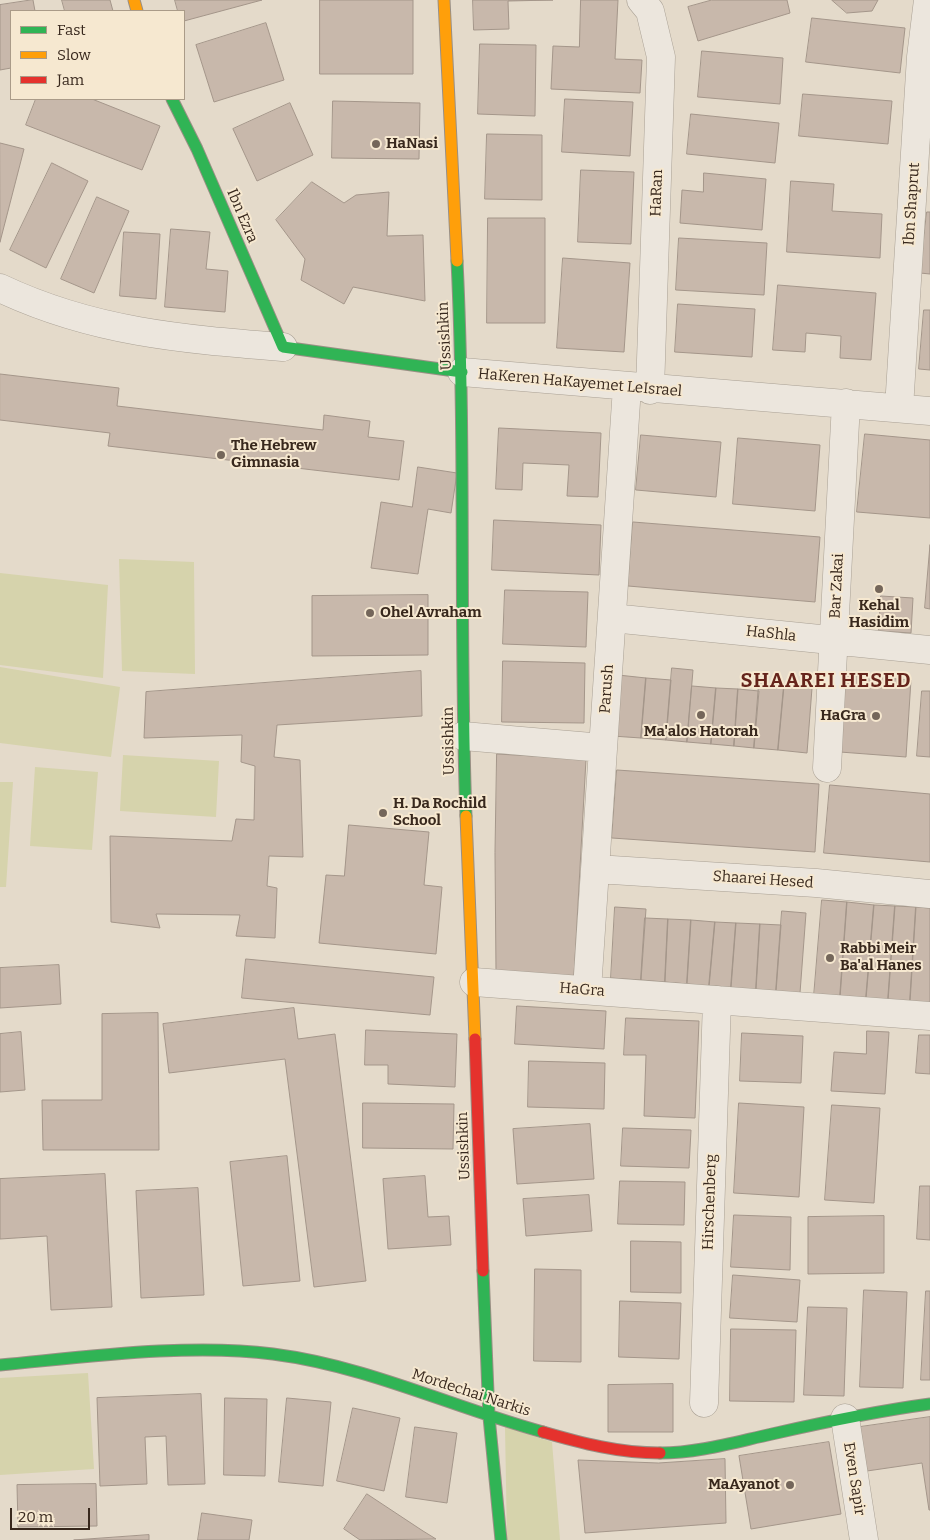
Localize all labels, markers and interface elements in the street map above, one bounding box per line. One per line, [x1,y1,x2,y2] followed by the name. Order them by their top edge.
[10,10,185,100] legend
[57,21,86,39] text: Fast
[57,46,91,64] text: Slow
[57,71,84,89] text: Jam
[386,135,438,153] place label: HaNasi
[370,138,382,150] marker: HaNasi
[900,162,924,246] street label: Ibn Shaprut
[647,169,667,217] street label: HaRan
[223,186,261,246] street label: Ibn Ezra
[434,301,456,371] street label: Ussishkin
[477,365,683,401] street label: HaKeren HaKayemet LeIsrael
[231,437,317,472] place label: The Hebrew Gimnasia
[215,449,227,461] marker: The Hebrew Gimnasia
[826,553,848,619] street label: Bar Zakai
[873,583,885,595] marker: Kehal Hasidim
[849,597,909,632] place label: Kehal Hasidim
[380,604,482,622] place label: Ohel Avraham
[364,607,376,619] marker: Ohel Avraham
[745,622,797,646] street label: HaShla
[596,664,618,714] street label: Parush
[739,669,913,693] district label: SHAAREI HESED
[439,707,459,775] street label: Ussishkin
[820,707,866,725] place label: HaGra
[695,709,707,721] marker: Ma'alos Hatorah
[870,710,882,722] marker: HaGra
[644,723,758,741] place label: Ma'alos Hatorah
[393,795,487,830] place label: H. Da Rochild School
[377,807,389,819] marker: H. Da Rochild School
[712,868,814,892] street label: Shaarei Hesed
[840,940,922,975] place label: Rabbi Meir Ba'al Hanes
[824,952,836,964] marker: Rabbi Meir Ba'al Hanes
[559,979,605,1001] street label: HaGra
[454,1111,474,1181] street label: Ussishkin
[699,1154,721,1250] street label: Hirschenberg
[409,1365,533,1421] street label: Mordechai Narkis
[839,1441,869,1517] street label: Even Sapir
[708,1476,780,1494] place label: MaAyanot
[784,1479,796,1491] marker: MaAyanot
[12,1498,92,1530] scale bar
[18,1508,53,1526] text: 20 m

